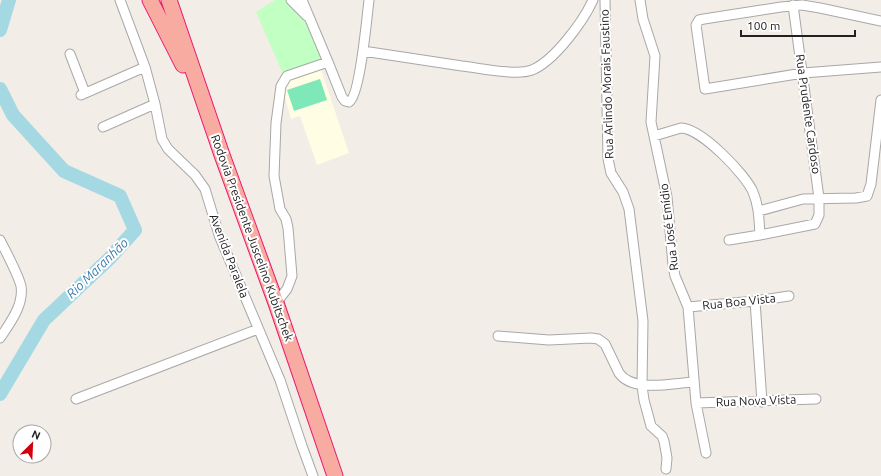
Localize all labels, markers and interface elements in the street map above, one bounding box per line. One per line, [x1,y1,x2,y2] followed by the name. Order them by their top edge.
[597,9,616,159] street label: Rua Arlindo Morais Faustino
[741,12,855,38] scale bar
[747,19,780,32] text: 100 m
[794,53,823,175] street label: Rua Prudente Cardoso
[209,133,296,343] street label: Rodovia Presidente Juscelino Kubitschek
[657,183,680,271] street label: Rua José Emídio
[207,212,251,300] street label: Avenida Paralela
[63,235,131,301] water label: Rio Maranhão
[702,291,776,312] street label: Rua Boa Vista
[715,393,796,408] street label: Rua Nova Vista
[12,424,52,464] north arrow
[30,428,42,442] text: N

